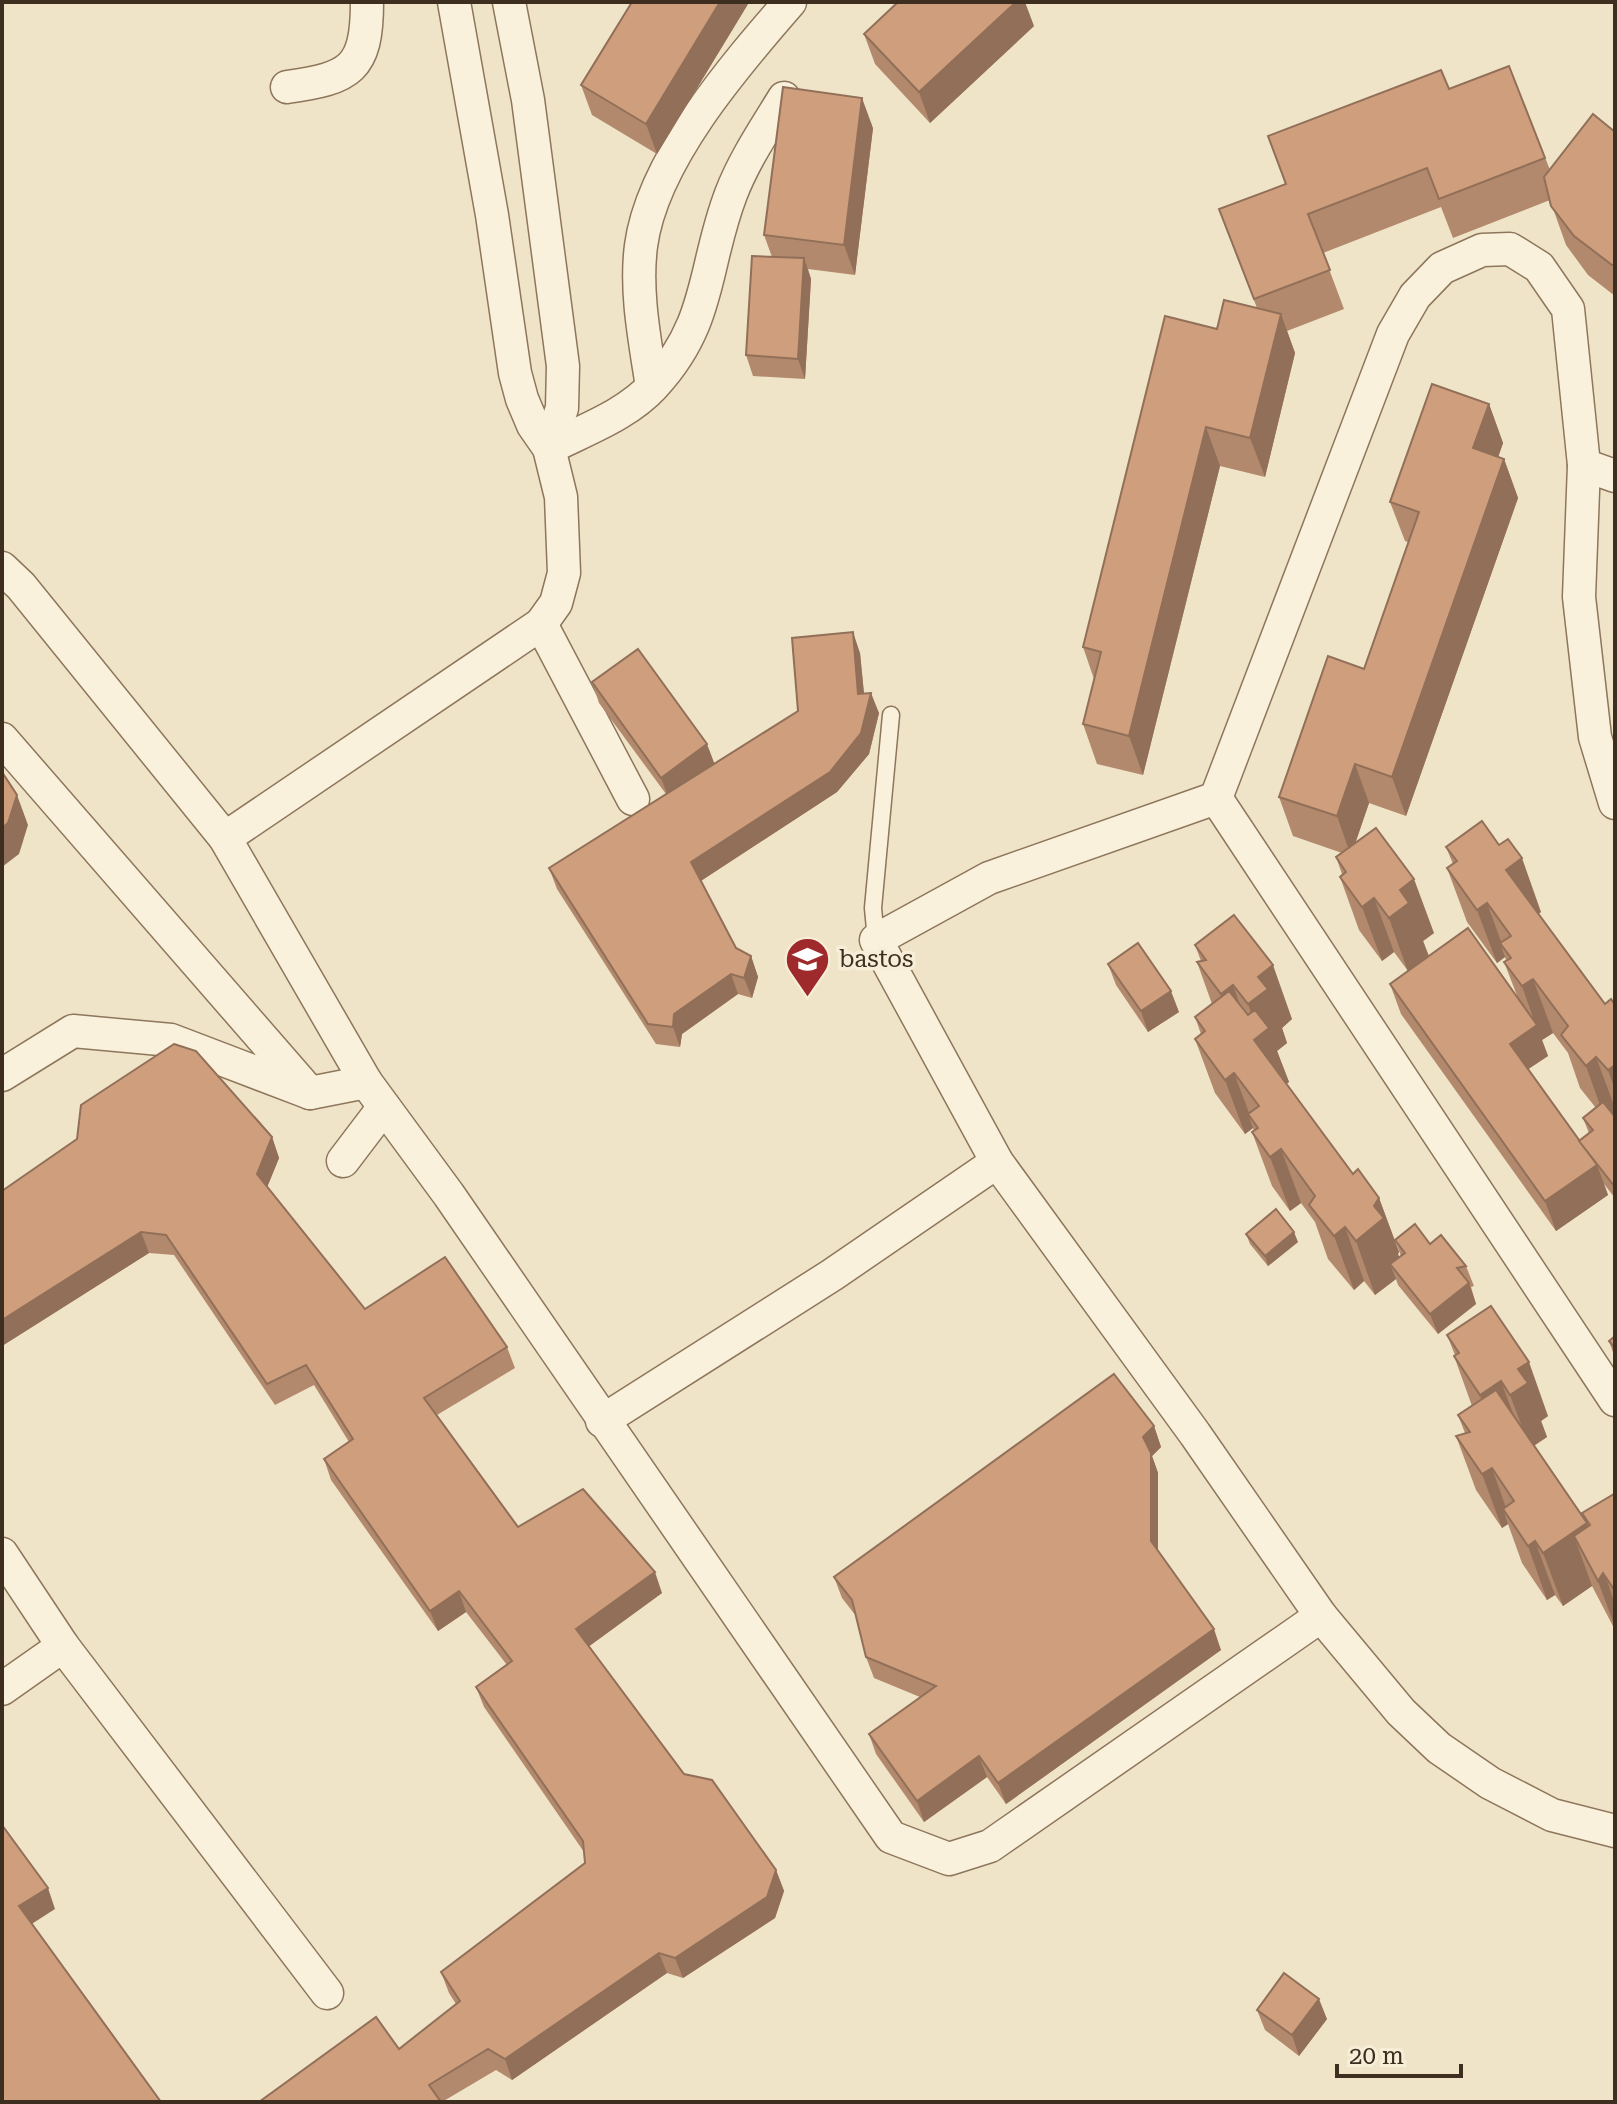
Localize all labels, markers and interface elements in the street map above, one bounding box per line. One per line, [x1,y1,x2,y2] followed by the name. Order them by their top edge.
[784,935,832,998] school or university icon: bastos
[839,945,914,973] place label: bastos
[1337,2028,1461,2078] scale bar
[1349,2042,1404,2070] text: 20 m

